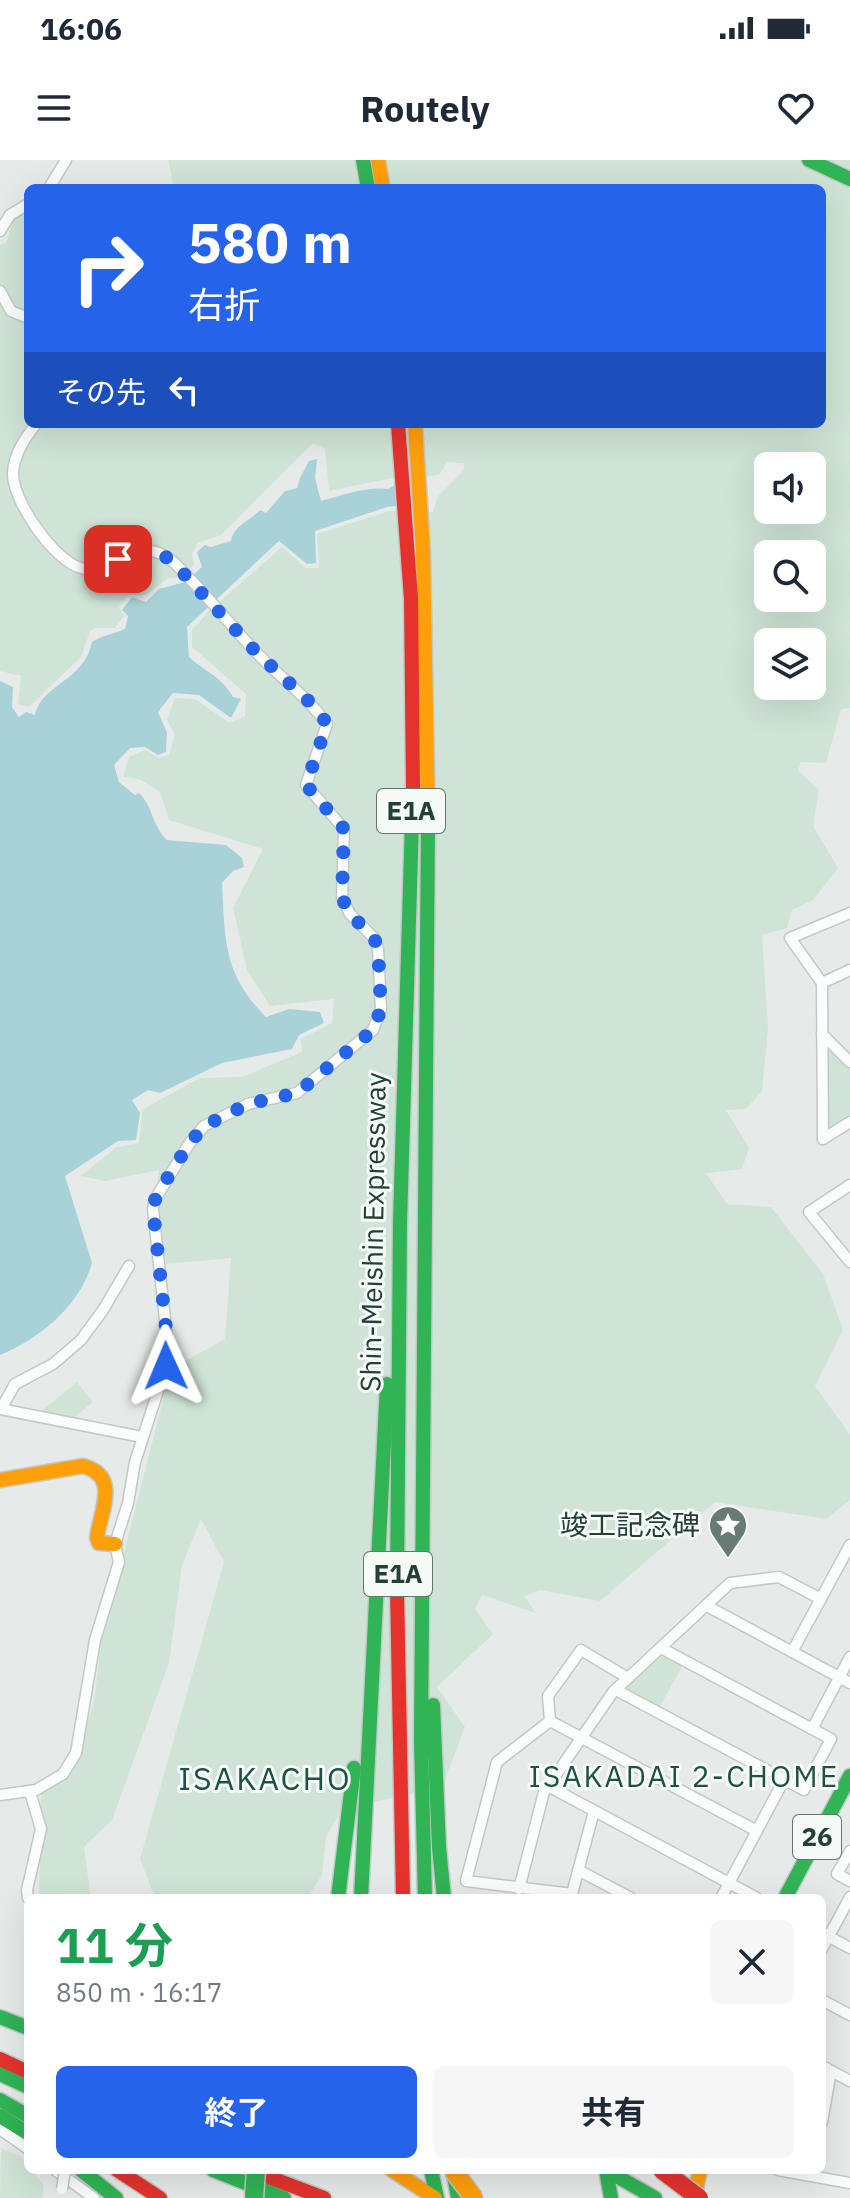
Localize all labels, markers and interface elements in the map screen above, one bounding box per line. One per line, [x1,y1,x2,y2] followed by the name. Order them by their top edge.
[40,9,122,48] text: 16:06
[360,85,490,132] text: Routely
[32,86,76,130] icon: menu
[774,86,818,130] icon: heart
[188,206,352,278] text: 580 m
[56,216,160,320] icon: right
[188,281,260,328] text: 右折
[162,368,206,412] icon: left
[56,372,146,411] text: その先
[754,452,826,700] map controls
[754,452,826,524] button: sound
[84,525,152,593] pin
[96,537,140,581] icon: arrive
[754,540,826,612] button: search
[754,628,826,700] button: layers
[377,789,445,833] road number: E1A
[351,1072,394,1392] street label: Shin-Meishin Expressway
[124,1324,208,1408] position arrow
[707,1504,749,1559] place icon: 竣工記念碑
[560,1506,700,1543] place label: 竣工記念碑
[364,1552,432,1596] road number: E1A
[529,1756,839,1795] district label: ISAKADAI 2-CHOME
[178,1757,352,1799] district label: ISAKACHO
[793,1815,841,1859] road number: 26
[56,1914,173,1976] text: 11 分
[710,1920,794,2004] button: close
[56,1975,222,2009] text: 850 m · 16:17
[56,2066,417,2158] button: 終了
[433,2066,794,2158] button: 共有

